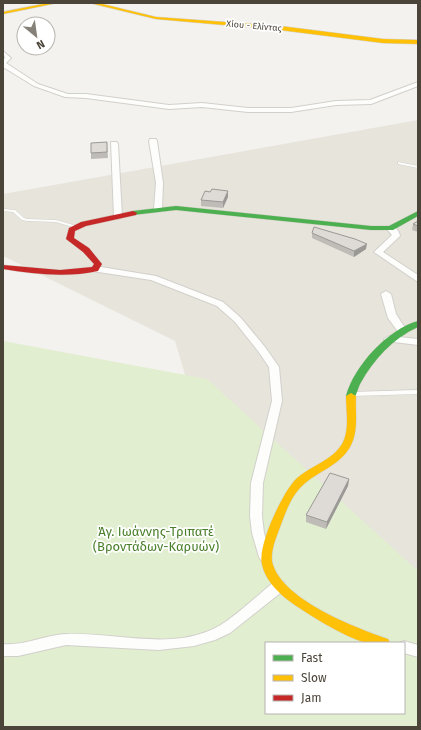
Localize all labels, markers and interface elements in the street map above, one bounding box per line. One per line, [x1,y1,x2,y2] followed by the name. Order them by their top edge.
[16,16,56,56] north arrow
[226,19,283,33] street label: Χίου - Ελίντας
[34,37,47,52] text: N
[93,524,219,554] park label: Άγ. Ιωάννης-Τριπατέ (Βροντάδων-Καρυών)
[265,642,405,714] legend
[301,651,323,665] text: Fast
[301,671,327,685] text: Slow
[301,691,321,705] text: Jam

